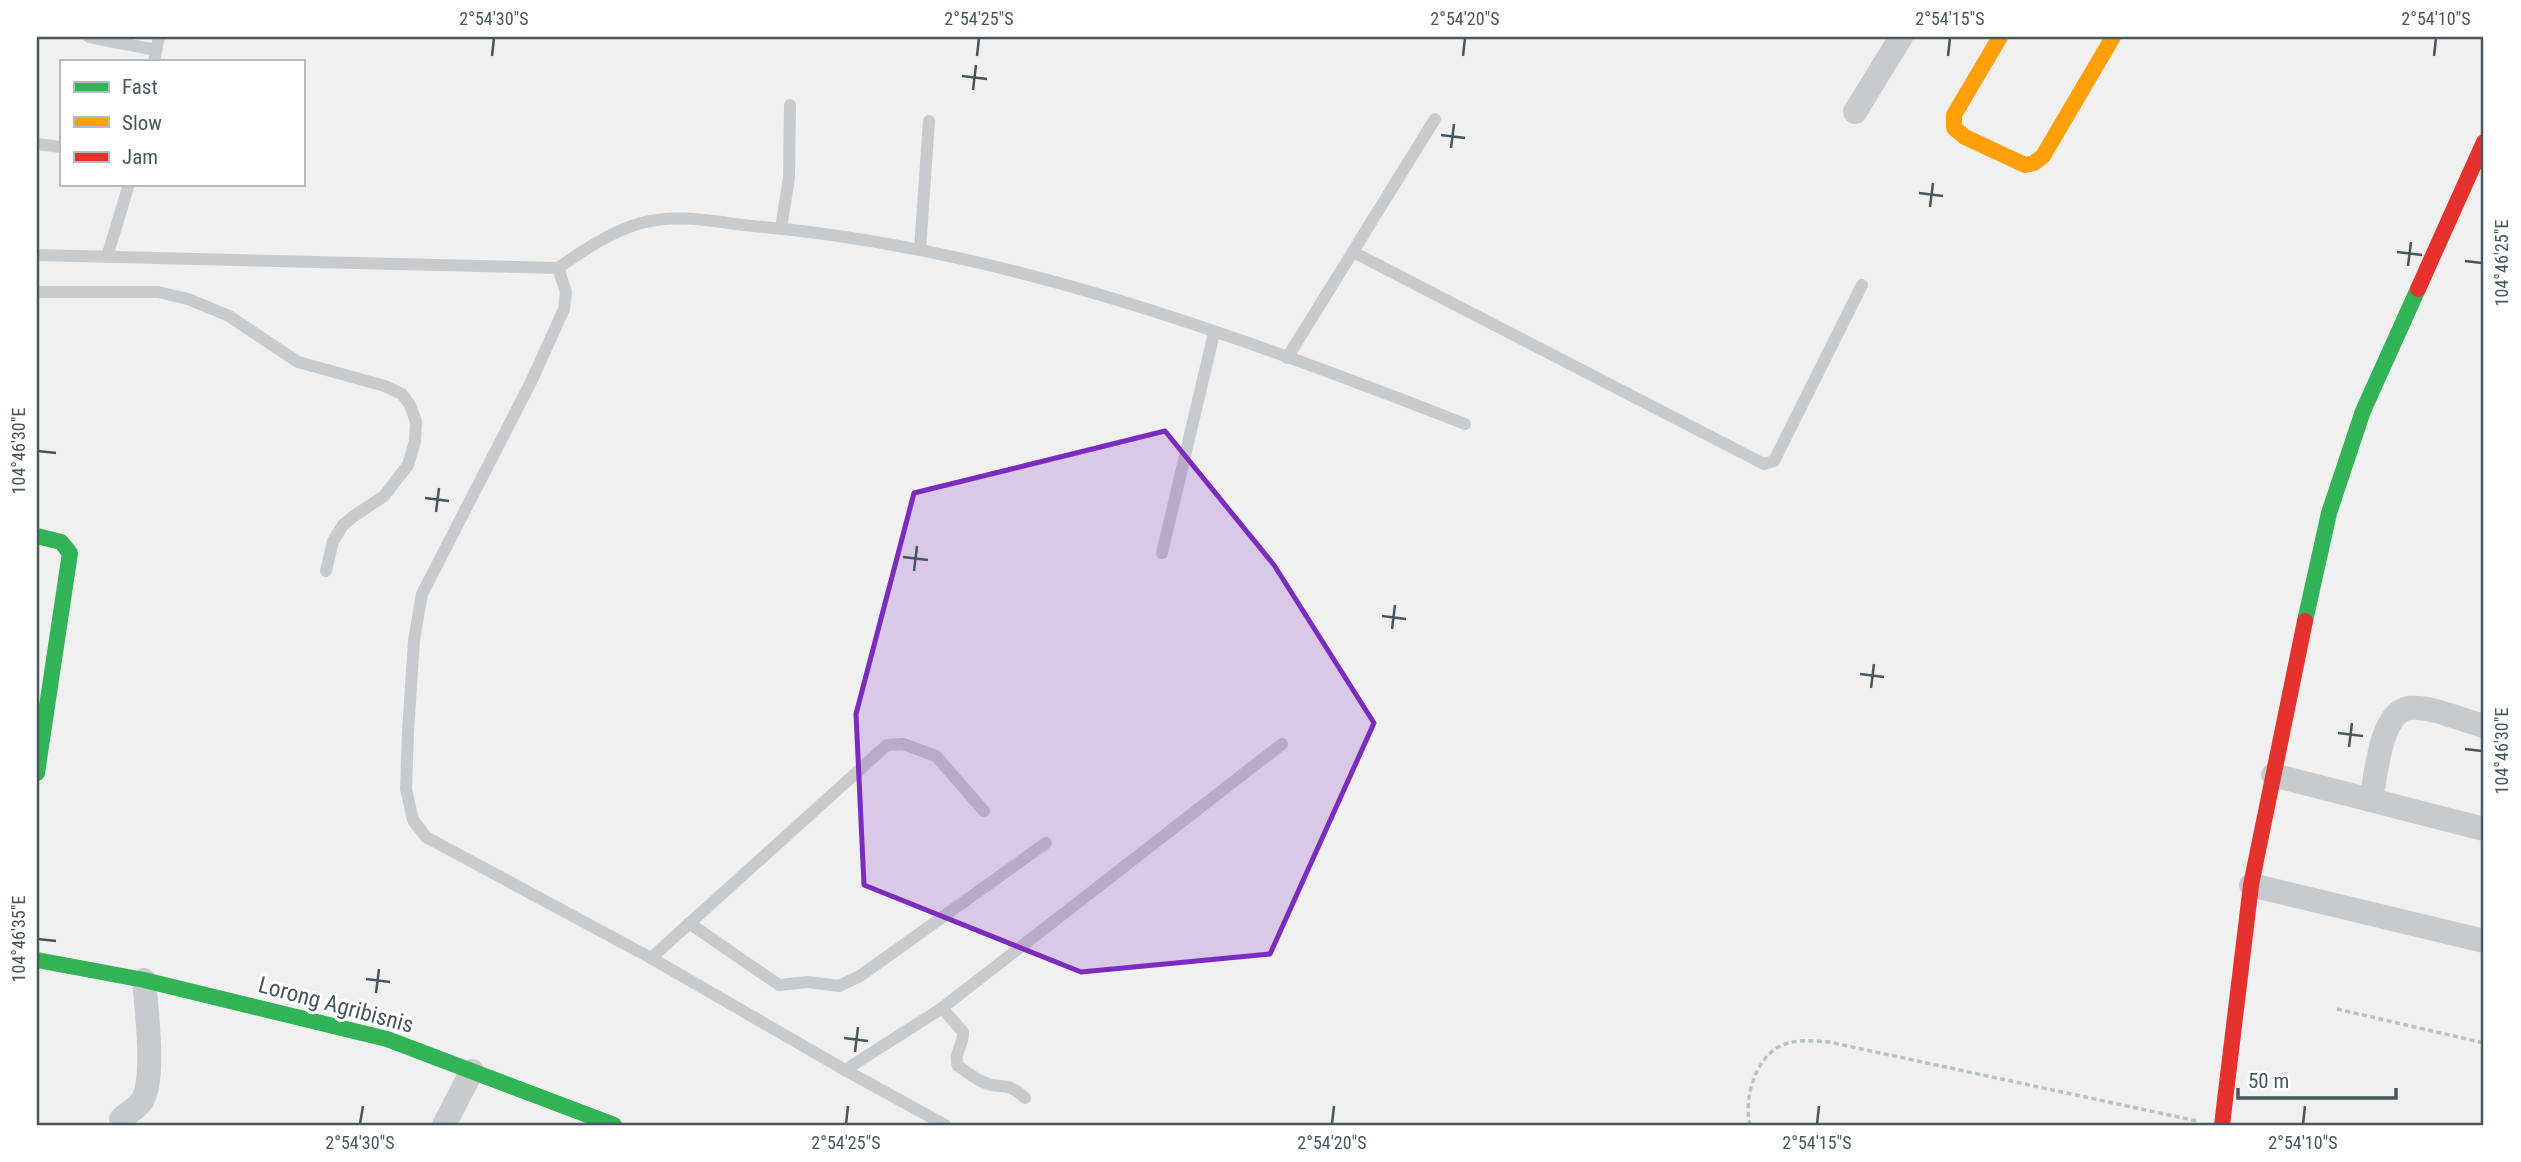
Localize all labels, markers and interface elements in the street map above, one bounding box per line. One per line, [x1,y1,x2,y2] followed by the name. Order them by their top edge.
[459,8,529,29] text: 2°54'30"S
[944,8,1014,29] text: 2°54'25"S
[1430,8,1500,29] text: 2°54'20"S
[1915,8,1985,29] text: 2°54'15"S
[2401,8,2471,29] text: 2°54'10"S
[60,60,304,186] legend
[122,75,158,99] text: Fast
[122,111,162,135] text: Slow
[122,145,158,169] text: Jam
[2491,220,2512,306] text: 104°46'25"E
[8,408,29,494] text: 104°46'30"E
[2491,708,2512,794] text: 104°46'30"E
[8,896,29,982] text: 104°46'35"E
[255,971,417,1039] street label: Lorong Agribisnis
[2238,1057,2395,1101] scale bar
[2248,1069,2289,1093] text: 50 m
[325,1132,395,1153] text: 2°54'30"S
[811,1132,881,1153] text: 2°54'25"S
[1297,1132,1367,1153] text: 2°54'20"S
[1782,1132,1852,1153] text: 2°54'15"S
[2268,1132,2338,1153] text: 2°54'10"S

